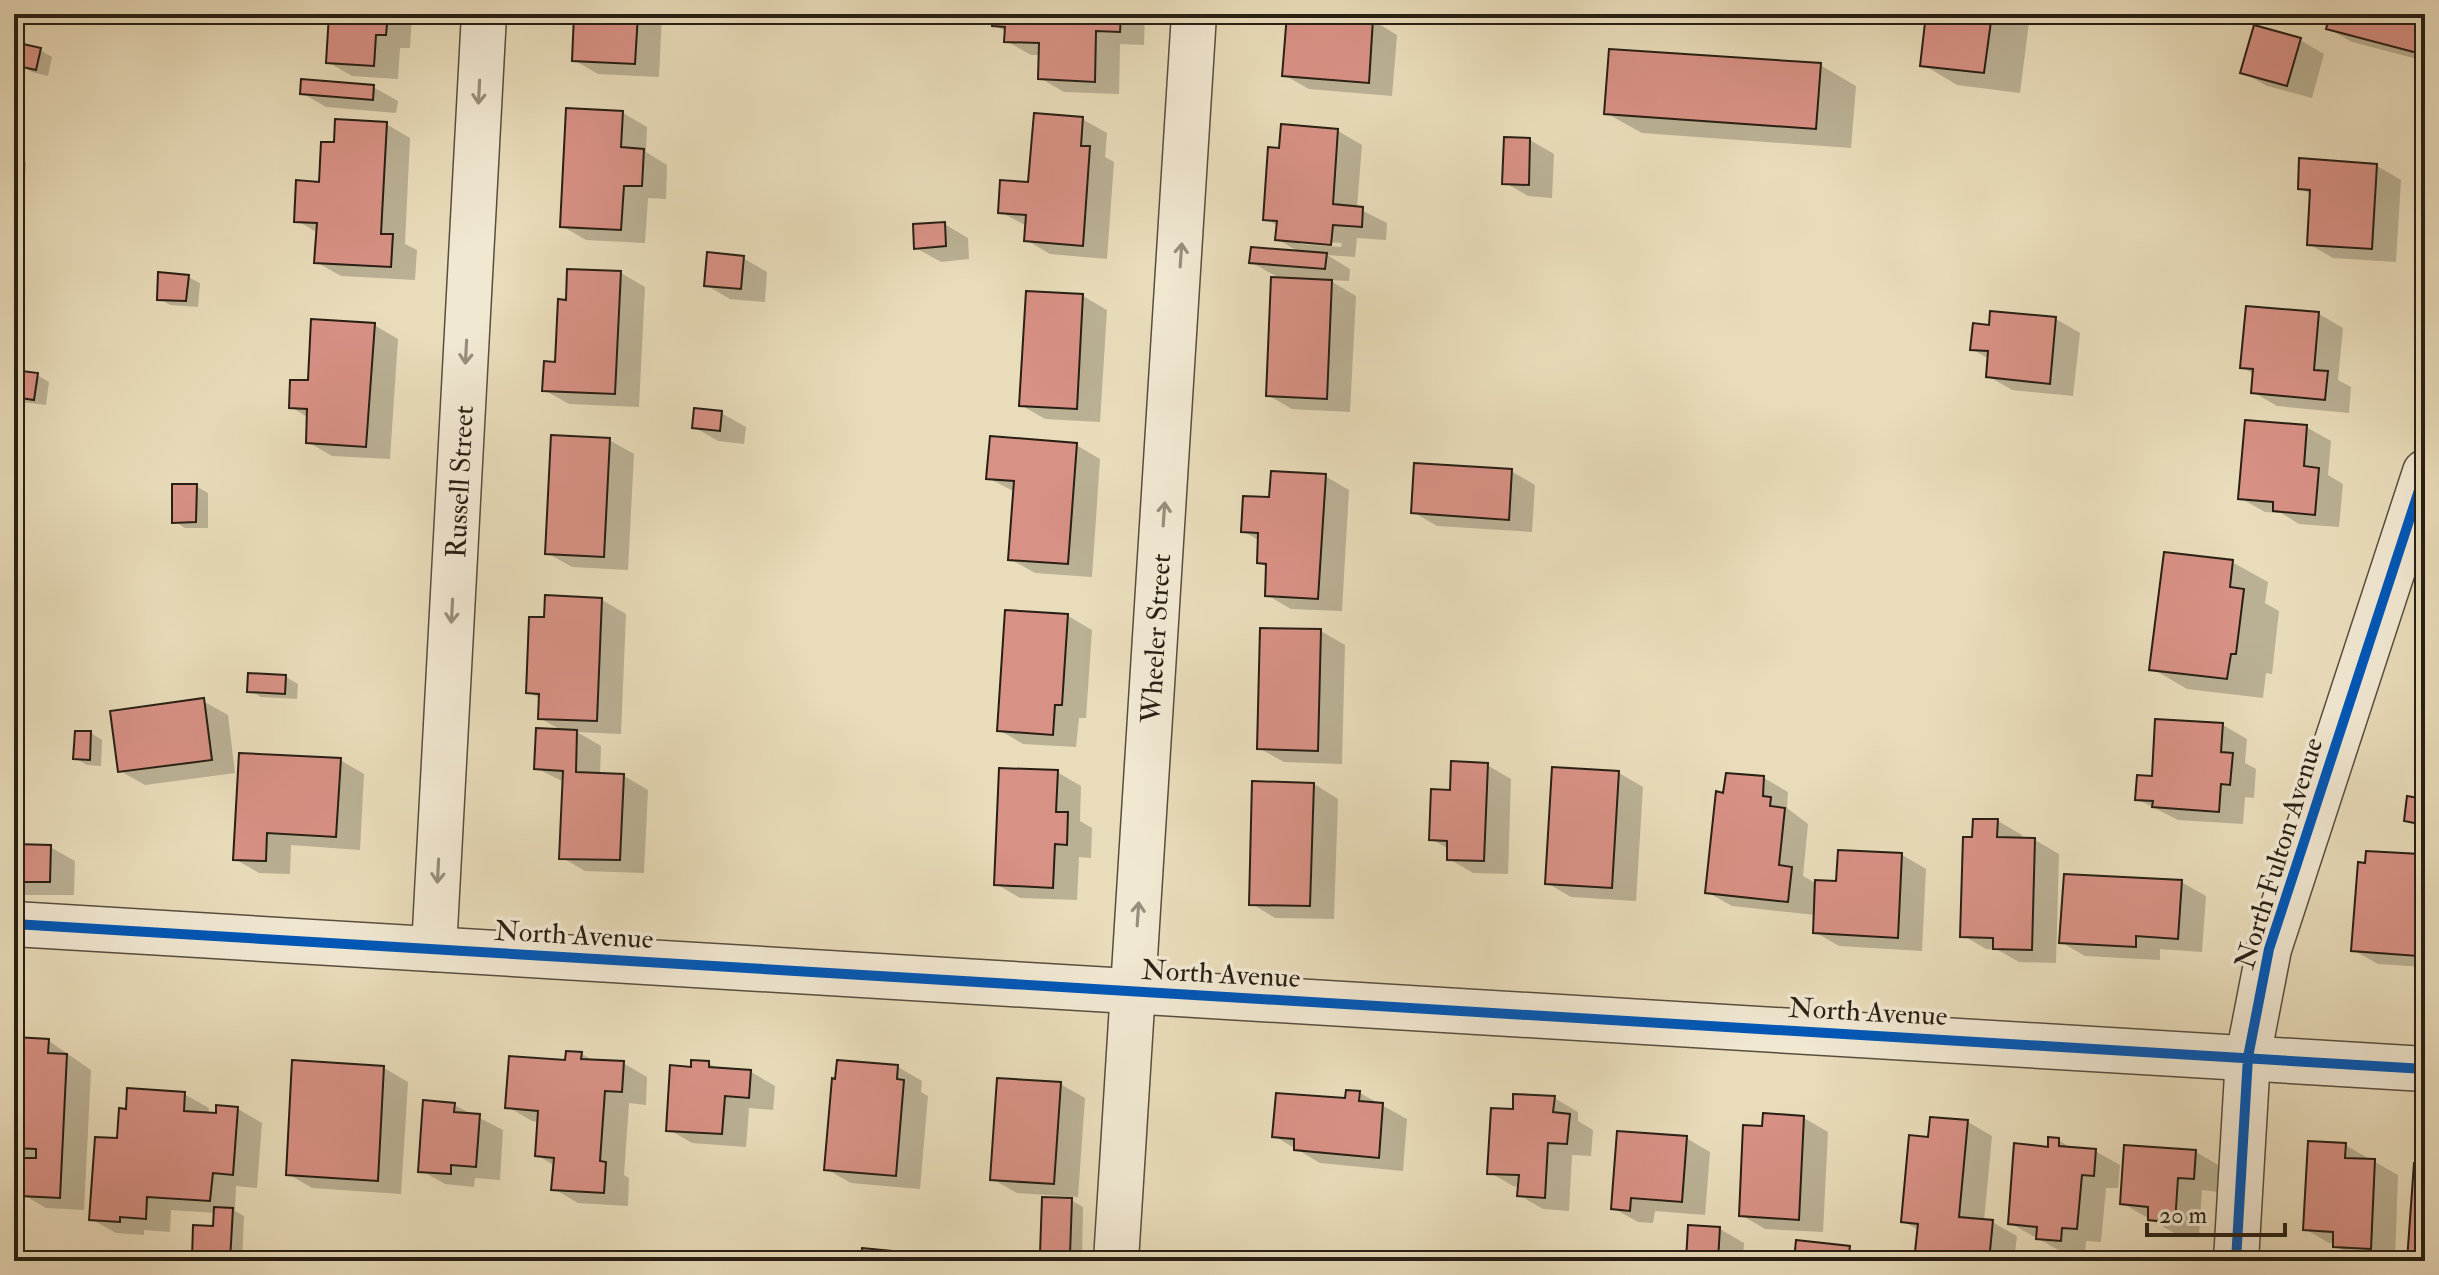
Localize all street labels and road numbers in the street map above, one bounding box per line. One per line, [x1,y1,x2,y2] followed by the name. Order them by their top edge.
[439,404,482,559] street label: Russell Street
[1134,553,1179,725] street label: Wheeler Street
[2228,733,2331,973] street label: North Fulton Avenue
[494,914,655,957] street label: North Avenue
[1141,953,1302,996] street label: North Avenue
[1788,991,1949,1034] street label: North Avenue

